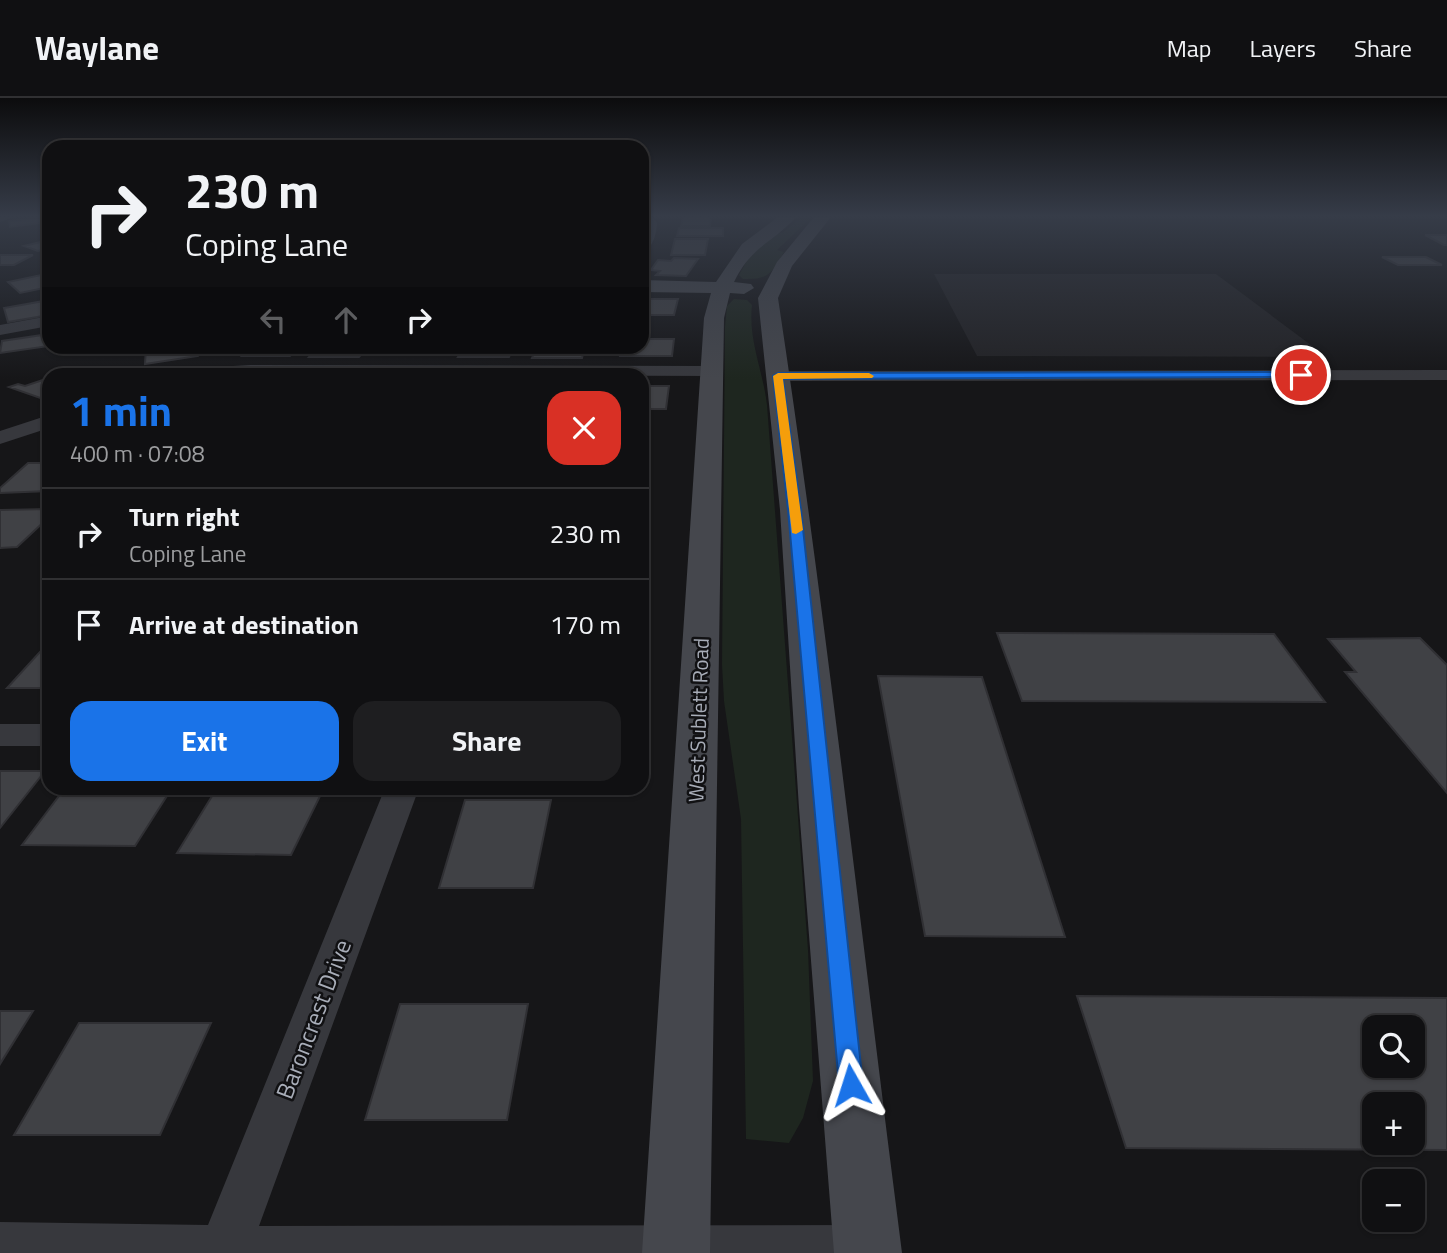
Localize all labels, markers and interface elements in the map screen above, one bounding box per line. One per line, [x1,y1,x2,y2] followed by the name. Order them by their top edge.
[35,23,159,73] text: Waylane
[1167,30,1212,66] text: Map
[1250,30,1316,66] text: Layers
[1354,30,1412,66] text: Share
[185,152,319,227] text: 230 m
[70,168,161,259] icon: right
[185,220,348,268] text: Coping Lane
[254,301,292,339] icon: left
[327,301,365,339] icon: ahead
[400,301,438,339] icon: right
[1271,345,1331,405] pin
[1282,356,1320,394] icon: arrive
[70,378,172,442] text: 1 min
[547,391,621,465] button: close
[70,436,205,471] text: 400 m · 07:08
[129,497,240,536] text: Turn right
[550,514,621,553] text: 230 m
[70,515,108,553] icon: right
[129,536,246,571] text: Coping Lane
[129,605,359,644] text: Arrive at destination
[550,605,621,644] text: 170 m
[70,606,108,644] icon: arrive
[679,637,717,803] street label: West Sublett Road
[70,701,339,781] button: Exit
[353,701,621,781] button: Share
[266,934,360,1104] street label: Baroncrest Drive
[1362,1015,1425,1232] map controls
[1362,1015,1425,1078] button: search
[814,1048,888,1122] position arrow
[1362,1092,1425,1155] button: +
[1362,1169,1425,1232] button: −

